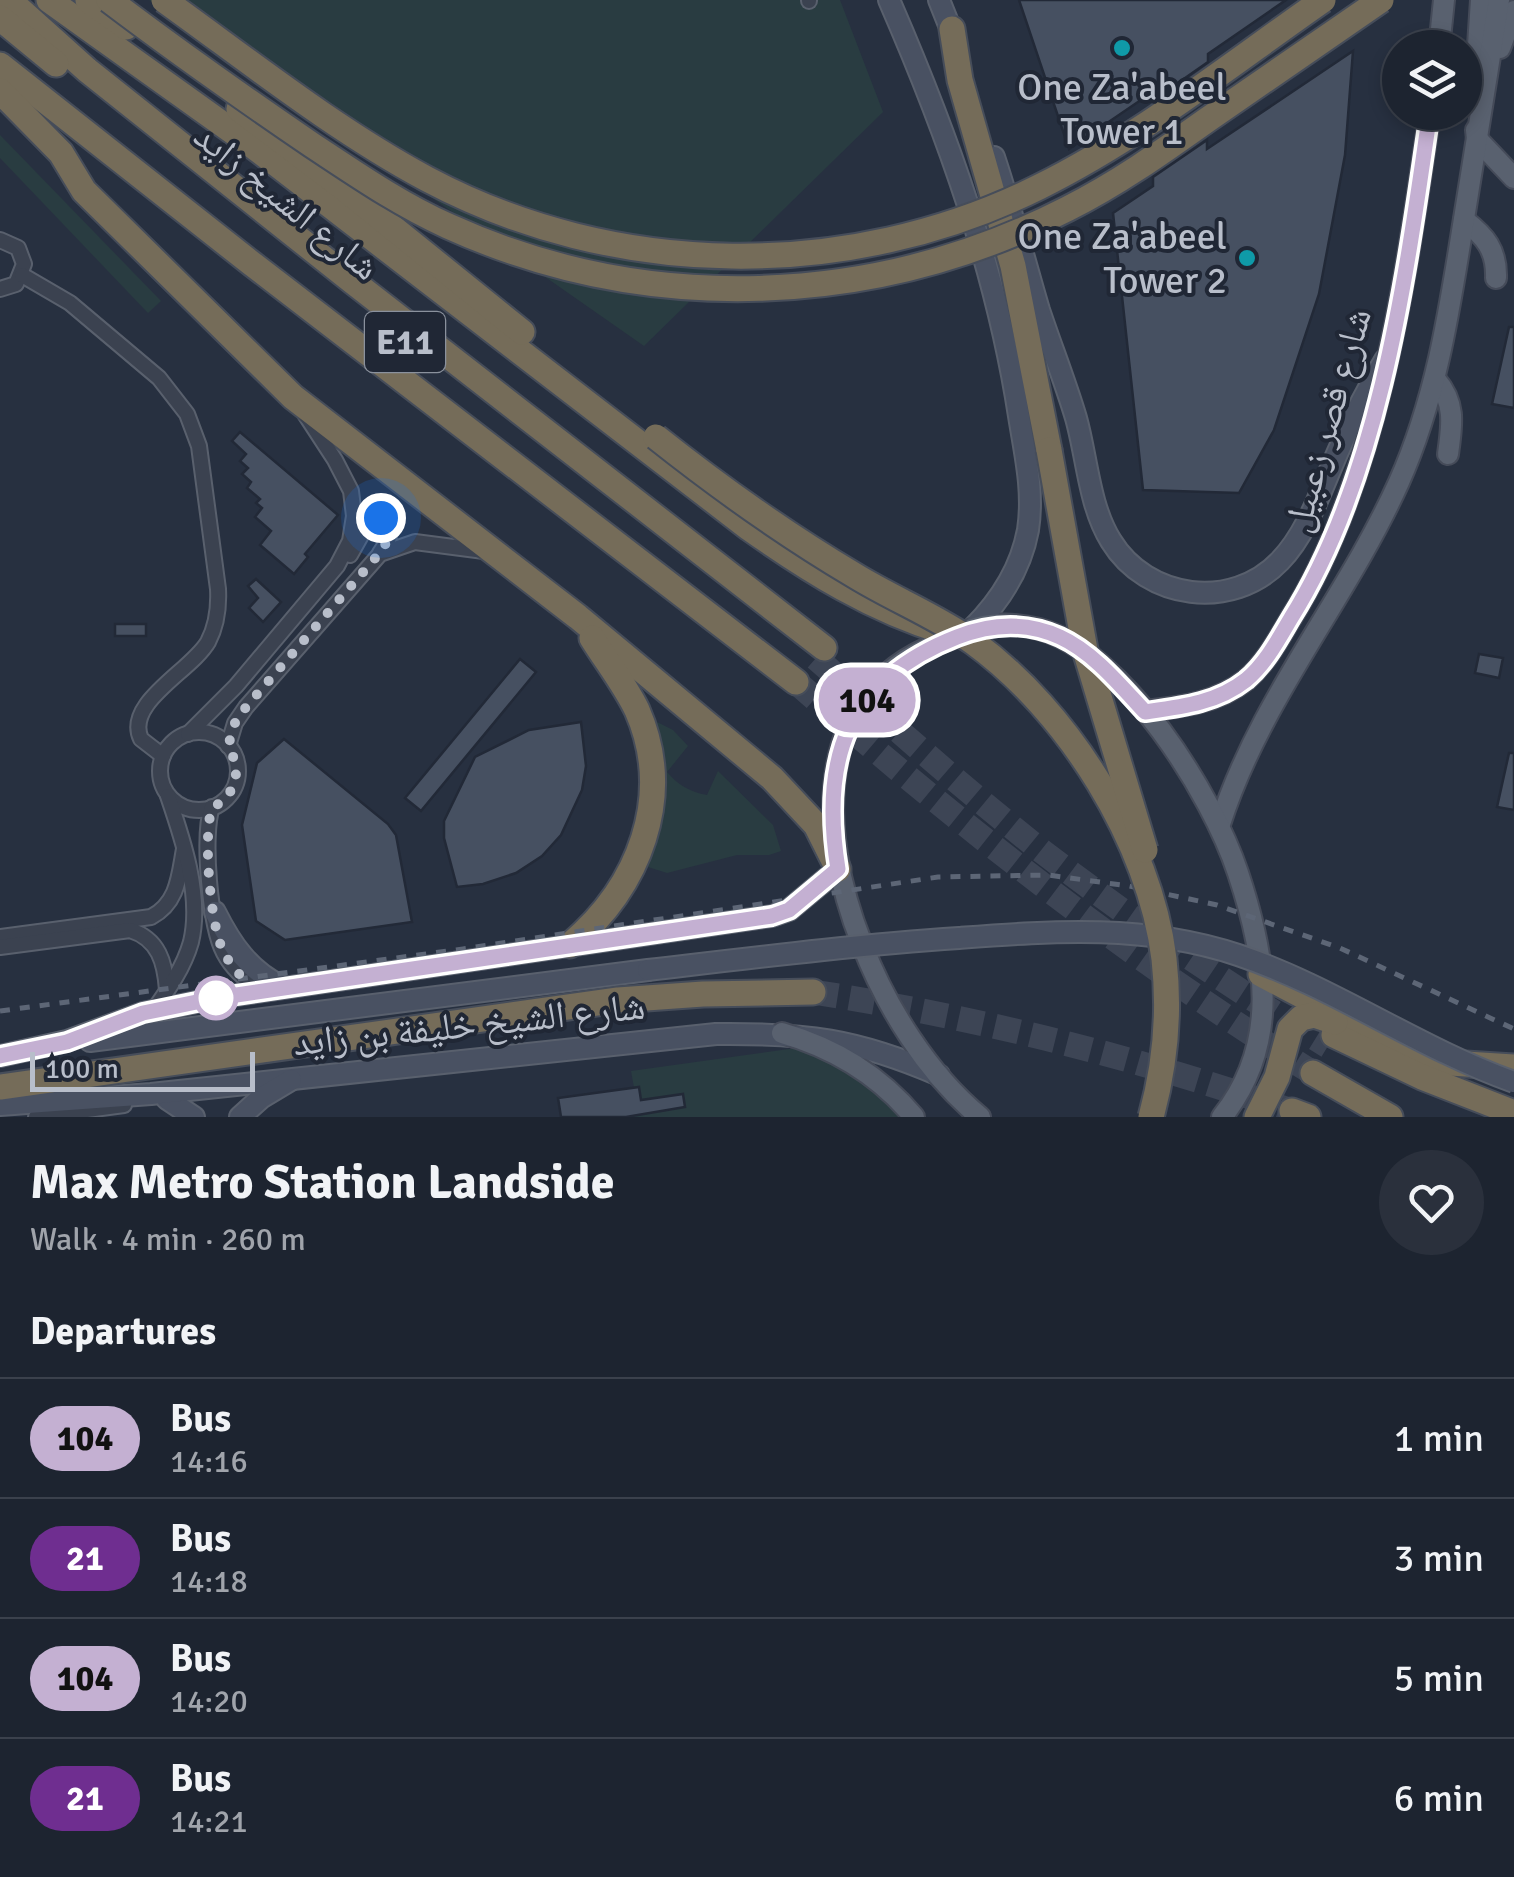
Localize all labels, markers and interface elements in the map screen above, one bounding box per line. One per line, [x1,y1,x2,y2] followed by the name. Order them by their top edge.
[1382,30,1482,130] map controls
[1382,30,1482,130] button: layers
[1111,37,1133,59] marker: One Za'abeel Tower 1
[1017,64,1227,155] place label: One Za'abeel Tower 1
[184,112,389,290] street label: شارع الشيخ زايد
[1018,213,1227,304] place label: One Za'abeel Tower 2
[1236,247,1258,269] marker: One Za'abeel Tower 2
[1273,303,1382,538] street label: شارع قصر زعبيل
[365,312,445,372] road number: E11
[356,493,406,543] your location
[810,668,924,732] line badge: 104
[839,679,895,722] text: 104
[195,977,237,1019] unlabelled marker
[291,983,647,1066] street label: شارع الشيخ خليفة بن زايد
[30,1047,255,1092] scale bar
[45,1052,119,1086] text: 100 m
[1379,1150,1484,1255] button: heart
[30,1153,615,1212] text: Max Metro Station Landside
[30,1220,306,1259] text: Walk · 4 min · 260 m
[30,1308,216,1355] text: Departures
[170,1395,231,1442] text: Bus
[1394,1415,1484,1462] text: 1 min
[57,1417,113,1460] text: 104
[170,1442,248,1481] text: 14:16
[170,1515,231,1562] text: Bus
[1394,1535,1484,1582] text: 3 min
[66,1537,104,1580] text: 21
[170,1562,248,1601] text: 14:18
[170,1635,231,1682] text: Bus
[1394,1655,1484,1702] text: 5 min
[57,1657,113,1700] text: 104
[170,1682,248,1721] text: 14:20
[170,1755,231,1802] text: Bus
[1394,1775,1484,1822] text: 6 min
[66,1777,104,1820] text: 21
[170,1802,248,1841] text: 14:21

